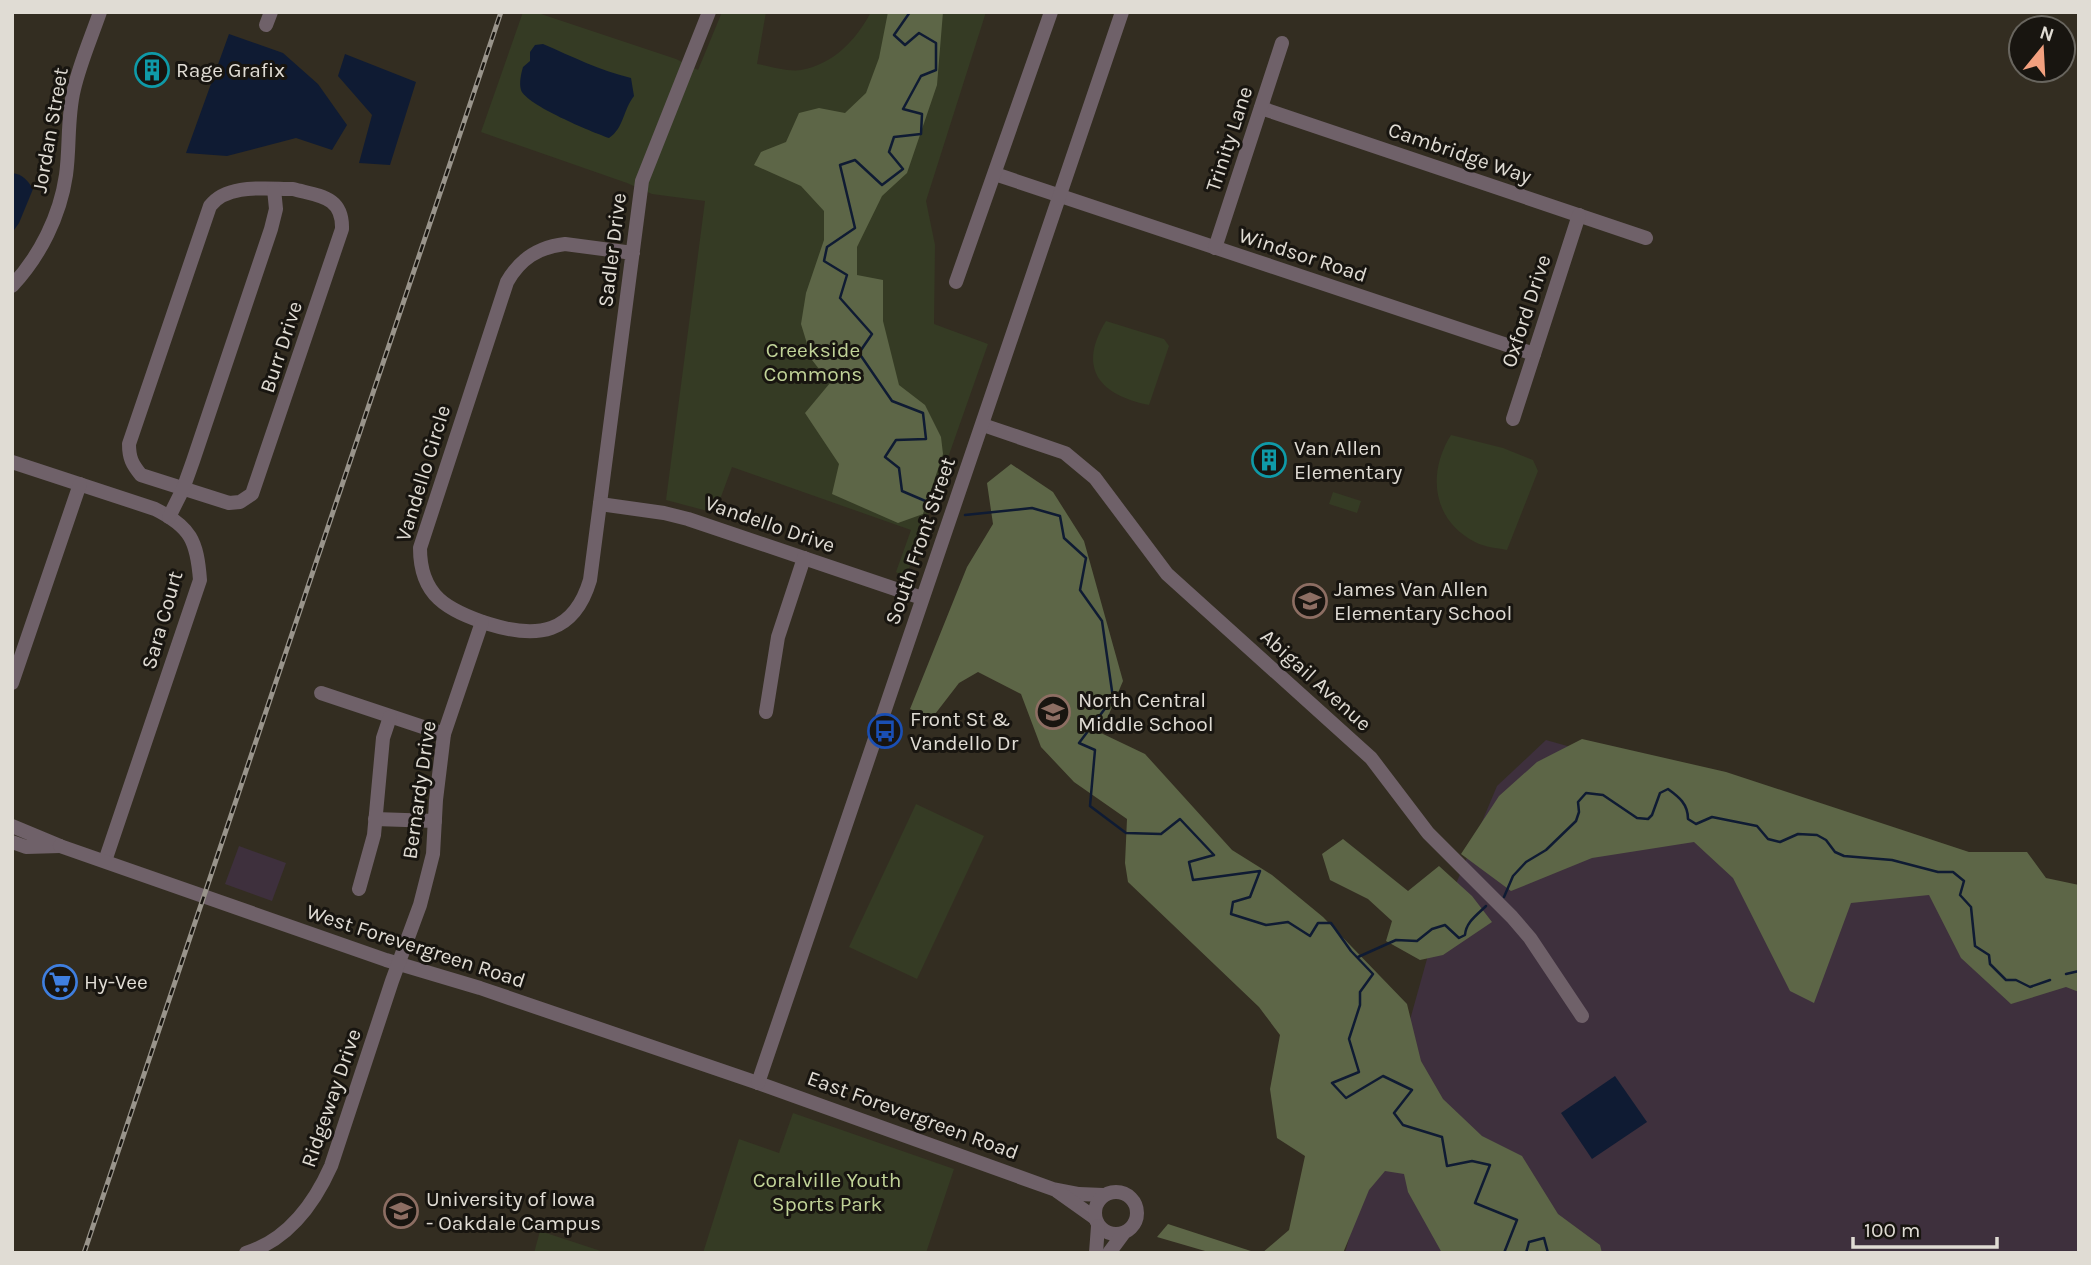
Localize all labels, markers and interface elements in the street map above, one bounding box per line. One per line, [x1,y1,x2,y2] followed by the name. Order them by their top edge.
[2007,14,2077,84] north arrow
[2037,21,2057,46] text: N
[133,51,171,89] building icon: Rage Grafix
[176,58,285,82] place label: Rage Grafix
[27,65,73,195] street label: Jordan Street
[1201,83,1257,195] street label: Trinity Lane
[1385,117,1535,189] street label: Cambridge Way
[593,191,631,309] street label: Sadler Drive
[1236,223,1370,287] street label: Windsor Road
[1497,252,1555,370] street label: Oxford Drive
[255,298,307,396] street label: Burr Drive
[764,338,862,386] park label: Creekside Commons
[391,402,455,544] street label: Vandello Circle
[1294,436,1403,484] place label: Van Allen Elementary
[1250,441,1288,479] building icon: Van Allen Elementary
[880,454,960,628] street label: South Front Street
[702,491,838,557] street label: Vandello Drive
[137,568,187,672] street label: Sara Court
[1334,577,1512,625] place label: James Van Allen Elementary School
[1291,582,1329,620] school or university icon: James Van Allen Elementary School
[1256,624,1376,736] street label: Abigail Avenue
[1078,688,1214,736] place label: North Central Middle School
[1034,693,1072,731] school or university icon: North Central Middle School
[910,707,1019,755] place label: Front St & Vandello Dr
[866,712,904,750] bus stop icon: Front St & Vandello Dr
[397,719,441,861] street label: Bernardy Drive
[304,899,528,993] street label: West Forevergreen Road
[41,963,79,1001] supermarket icon: Hy-Vee
[84,970,148,994] place label: Hy-Vee
[296,1026,366,1170] street label: Ridgeway Drive
[804,1066,1022,1164] street label: East Forevergreen Road
[753,1168,901,1216] park label: Coralville Youth Sports Park
[426,1187,601,1235] place label: University of Iowa - Oakdale Campus
[382,1192,420,1230] school or university icon: University of Iowa - Oakdale Campus
[1853,1206,1996,1250] scale bar
[1864,1218,1921,1242] text: 100 m

